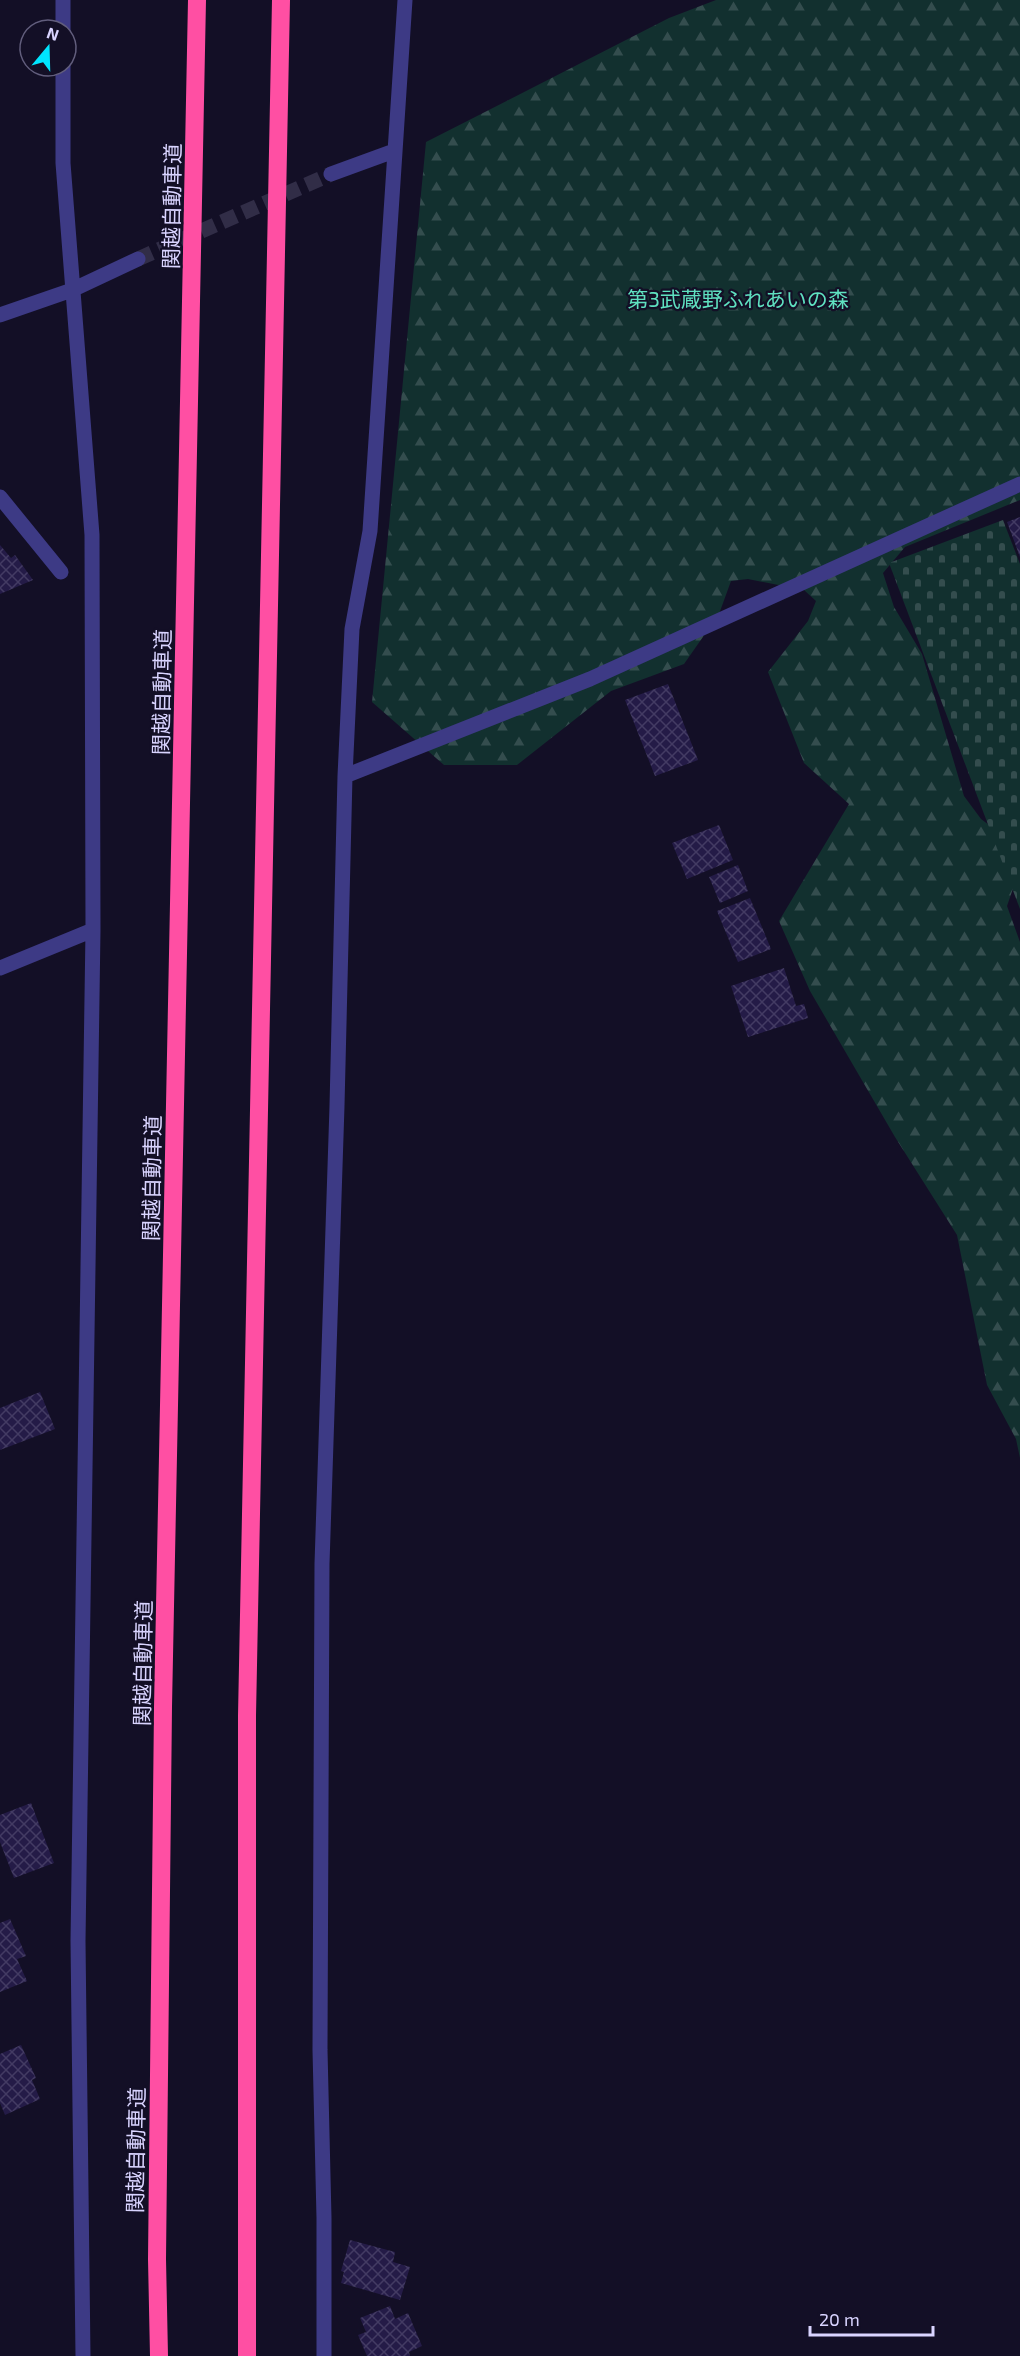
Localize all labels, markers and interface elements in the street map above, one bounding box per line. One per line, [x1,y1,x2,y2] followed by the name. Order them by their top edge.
[18,18,78,78] north arrow
[44,22,62,44] text: N
[157,143,185,269] street label: 関越自動車道
[627,286,849,311] park label: 第3武蔵野ふれあいの森
[147,629,175,755] street label: 関越自動車道
[137,1115,165,1241] street label: 関越自動車道
[128,1600,156,1726] street label: 関越自動車道
[121,2087,149,2213] street label: 関越自動車道
[810,2299,933,2337] scale bar
[819,2308,860,2330] text: 20 m

